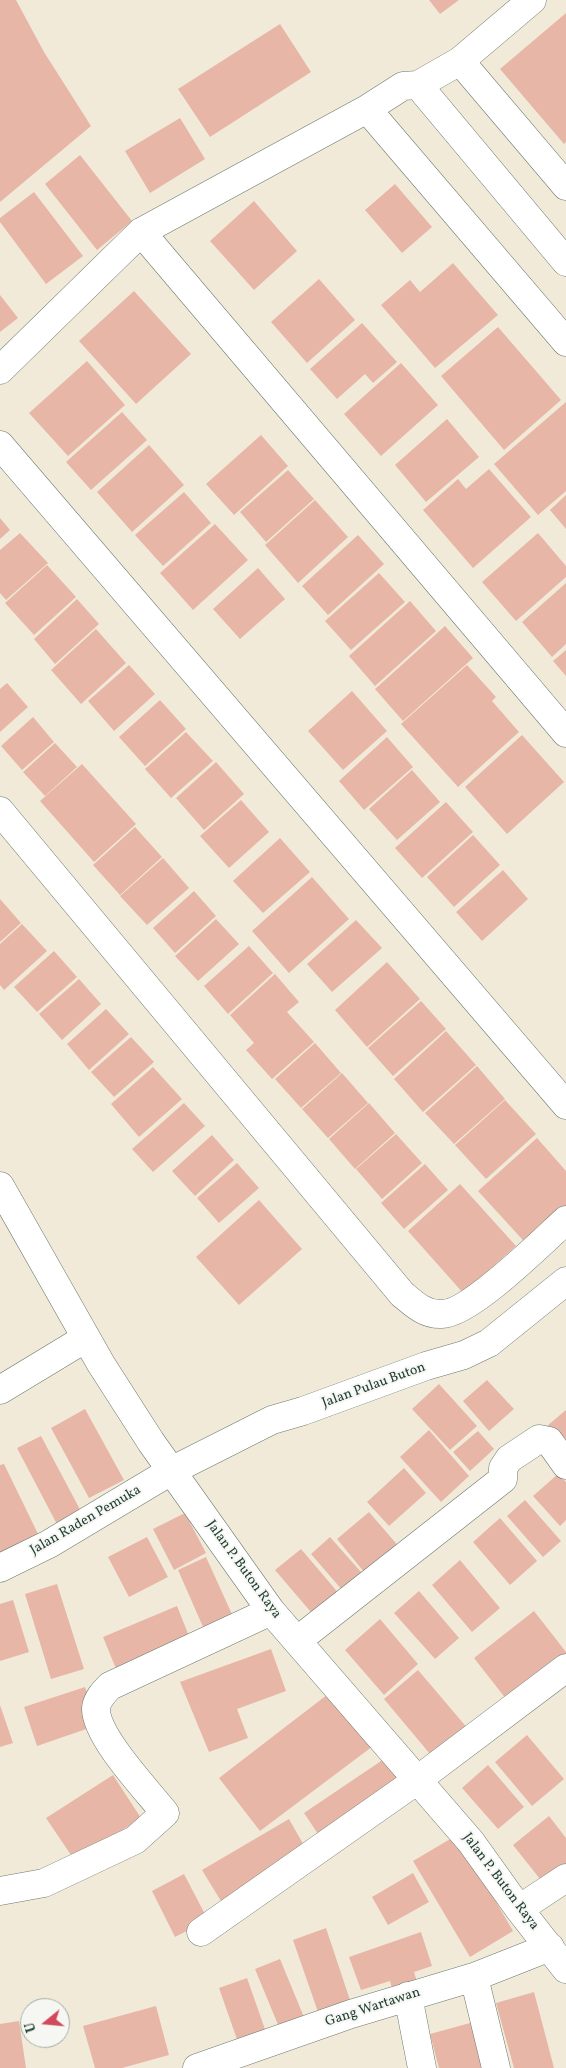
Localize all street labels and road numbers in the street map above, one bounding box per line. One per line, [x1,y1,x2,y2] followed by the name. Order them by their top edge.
[320,1359,428,1413] street label: Jalan Pulau Buton
[27,1482,145,1560] street label: Jalan Raden Pemuka
[202,1518,284,1622] street label: Jalan P. Buton Raya
[458,1830,542,1934] street label: Jalan P. Buton Raya
[323,1985,423,2031] street label: Gang Wartawan

